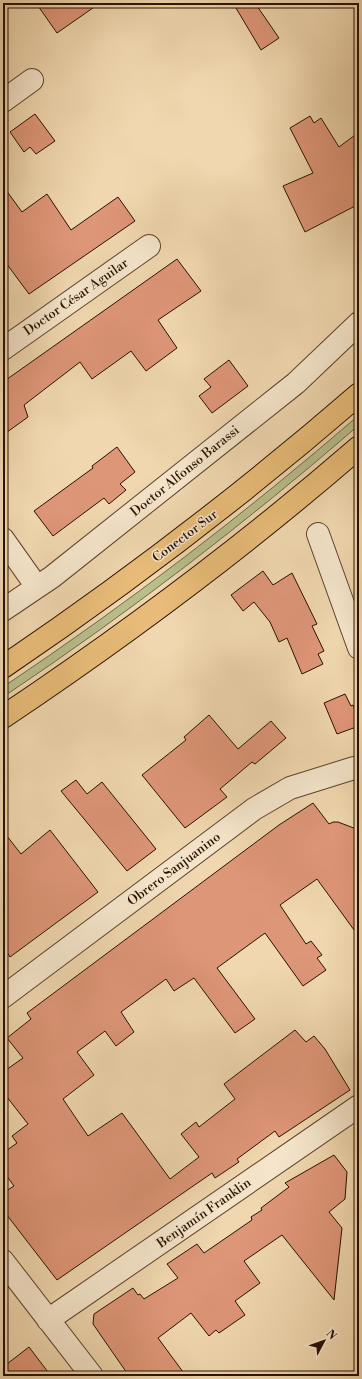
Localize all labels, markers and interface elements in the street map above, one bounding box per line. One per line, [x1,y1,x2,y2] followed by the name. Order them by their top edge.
[21,255,132,339] street label: Doctor César Aguilar
[127,422,243,520] street label: Doctor Alfonso Barassi
[149,506,221,566] street label: Conector Sur
[124,829,224,909] street label: Obrero Sanjuanino
[153,1174,254,1252] street label: Benjamín Franklin
[304,1321,344,1361] north arrow
[323,1327,339,1343] text: N

